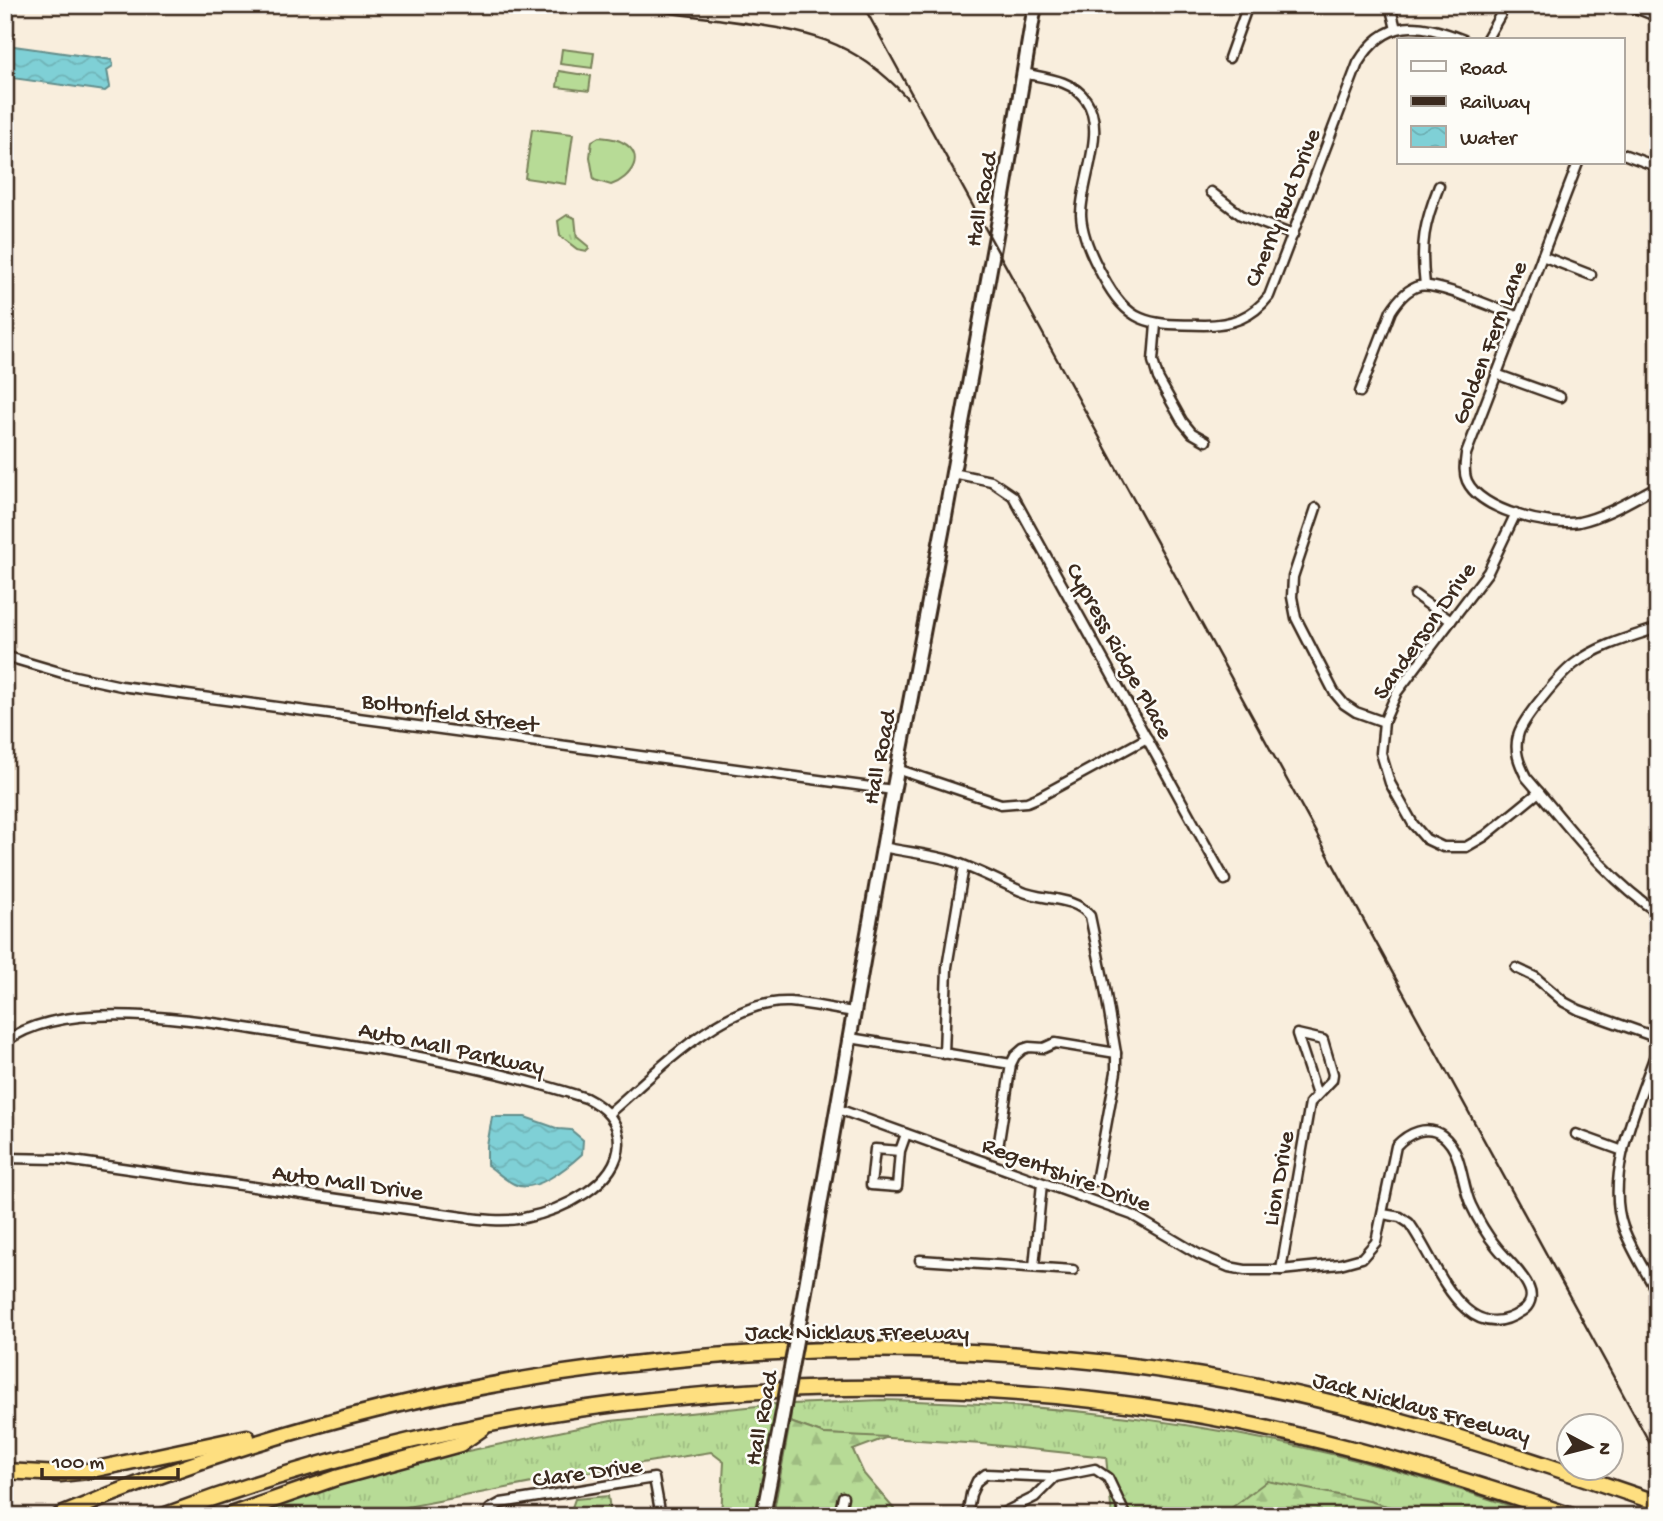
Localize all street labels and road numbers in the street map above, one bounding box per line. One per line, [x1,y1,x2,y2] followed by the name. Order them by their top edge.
[1239,124,1329,292] street label: Cherry Bud Drive
[961,148,1006,249] street label: Hall Road
[1447,257,1536,429] street label: Golden Fern Lane
[1368,557,1484,706] street label: Sanderson Drive
[1058,559,1179,745] street label: Cypress Ridge Place
[359,688,542,741] street label: Boltonfield Street
[858,706,905,807] street label: Hall Road
[356,1017,547,1084] street label: Auto Mall Parkway
[1258,1128,1303,1228] street label: Lion Drive
[977,1132,1155,1221] street label: Regentshire Drive
[270,1160,425,1209] street label: Auto Mall Drive
[745,1320,969,1349] street label: Jack Nicklaus Freeway
[1309,1366,1533,1452] street label: Jack Nicklaus Freeway
[740,1367,787,1468] street label: Hall Road
[531,1452,645,1497] street label: Clare Drive

